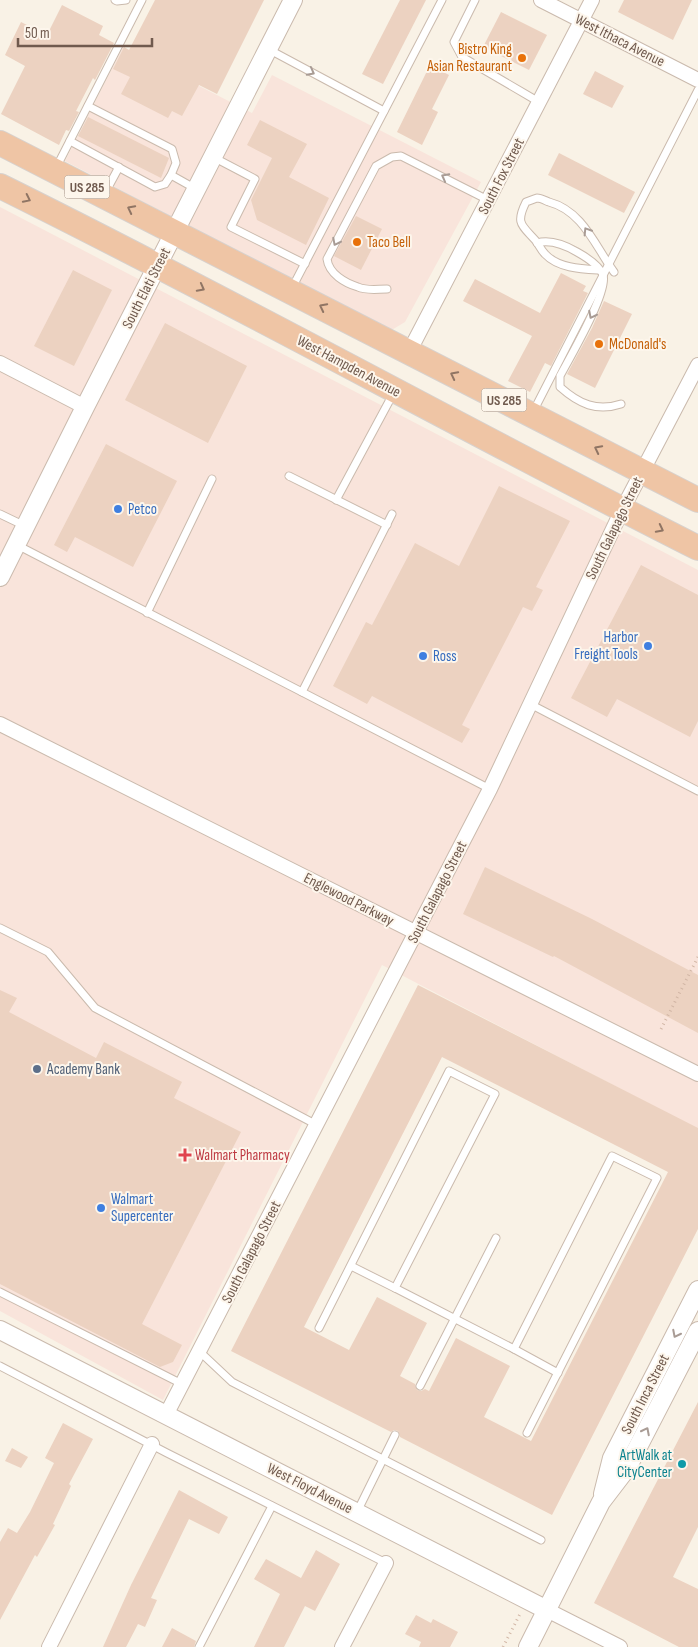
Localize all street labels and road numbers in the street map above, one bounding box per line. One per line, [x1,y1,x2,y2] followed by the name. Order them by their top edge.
[572,10,668,71] street label: West Ithaca Avenue
[474,134,529,218] street label: South Fox Street
[64,176,110,198] road number: US 285
[118,244,175,332] street label: South Elati Street
[294,331,404,402] street label: West Hampden Avenue
[482,388,526,412] road number: US 285
[581,473,648,583] street label: South Galapago Street
[404,838,472,947] street label: South Galapago Street
[301,869,397,930] street label: Englewood Parkway
[218,1198,286,1307] street label: South Galapago Street
[617,1351,674,1437] street label: South Inca Street
[264,1459,356,1518] street label: West Floyd Avenue

